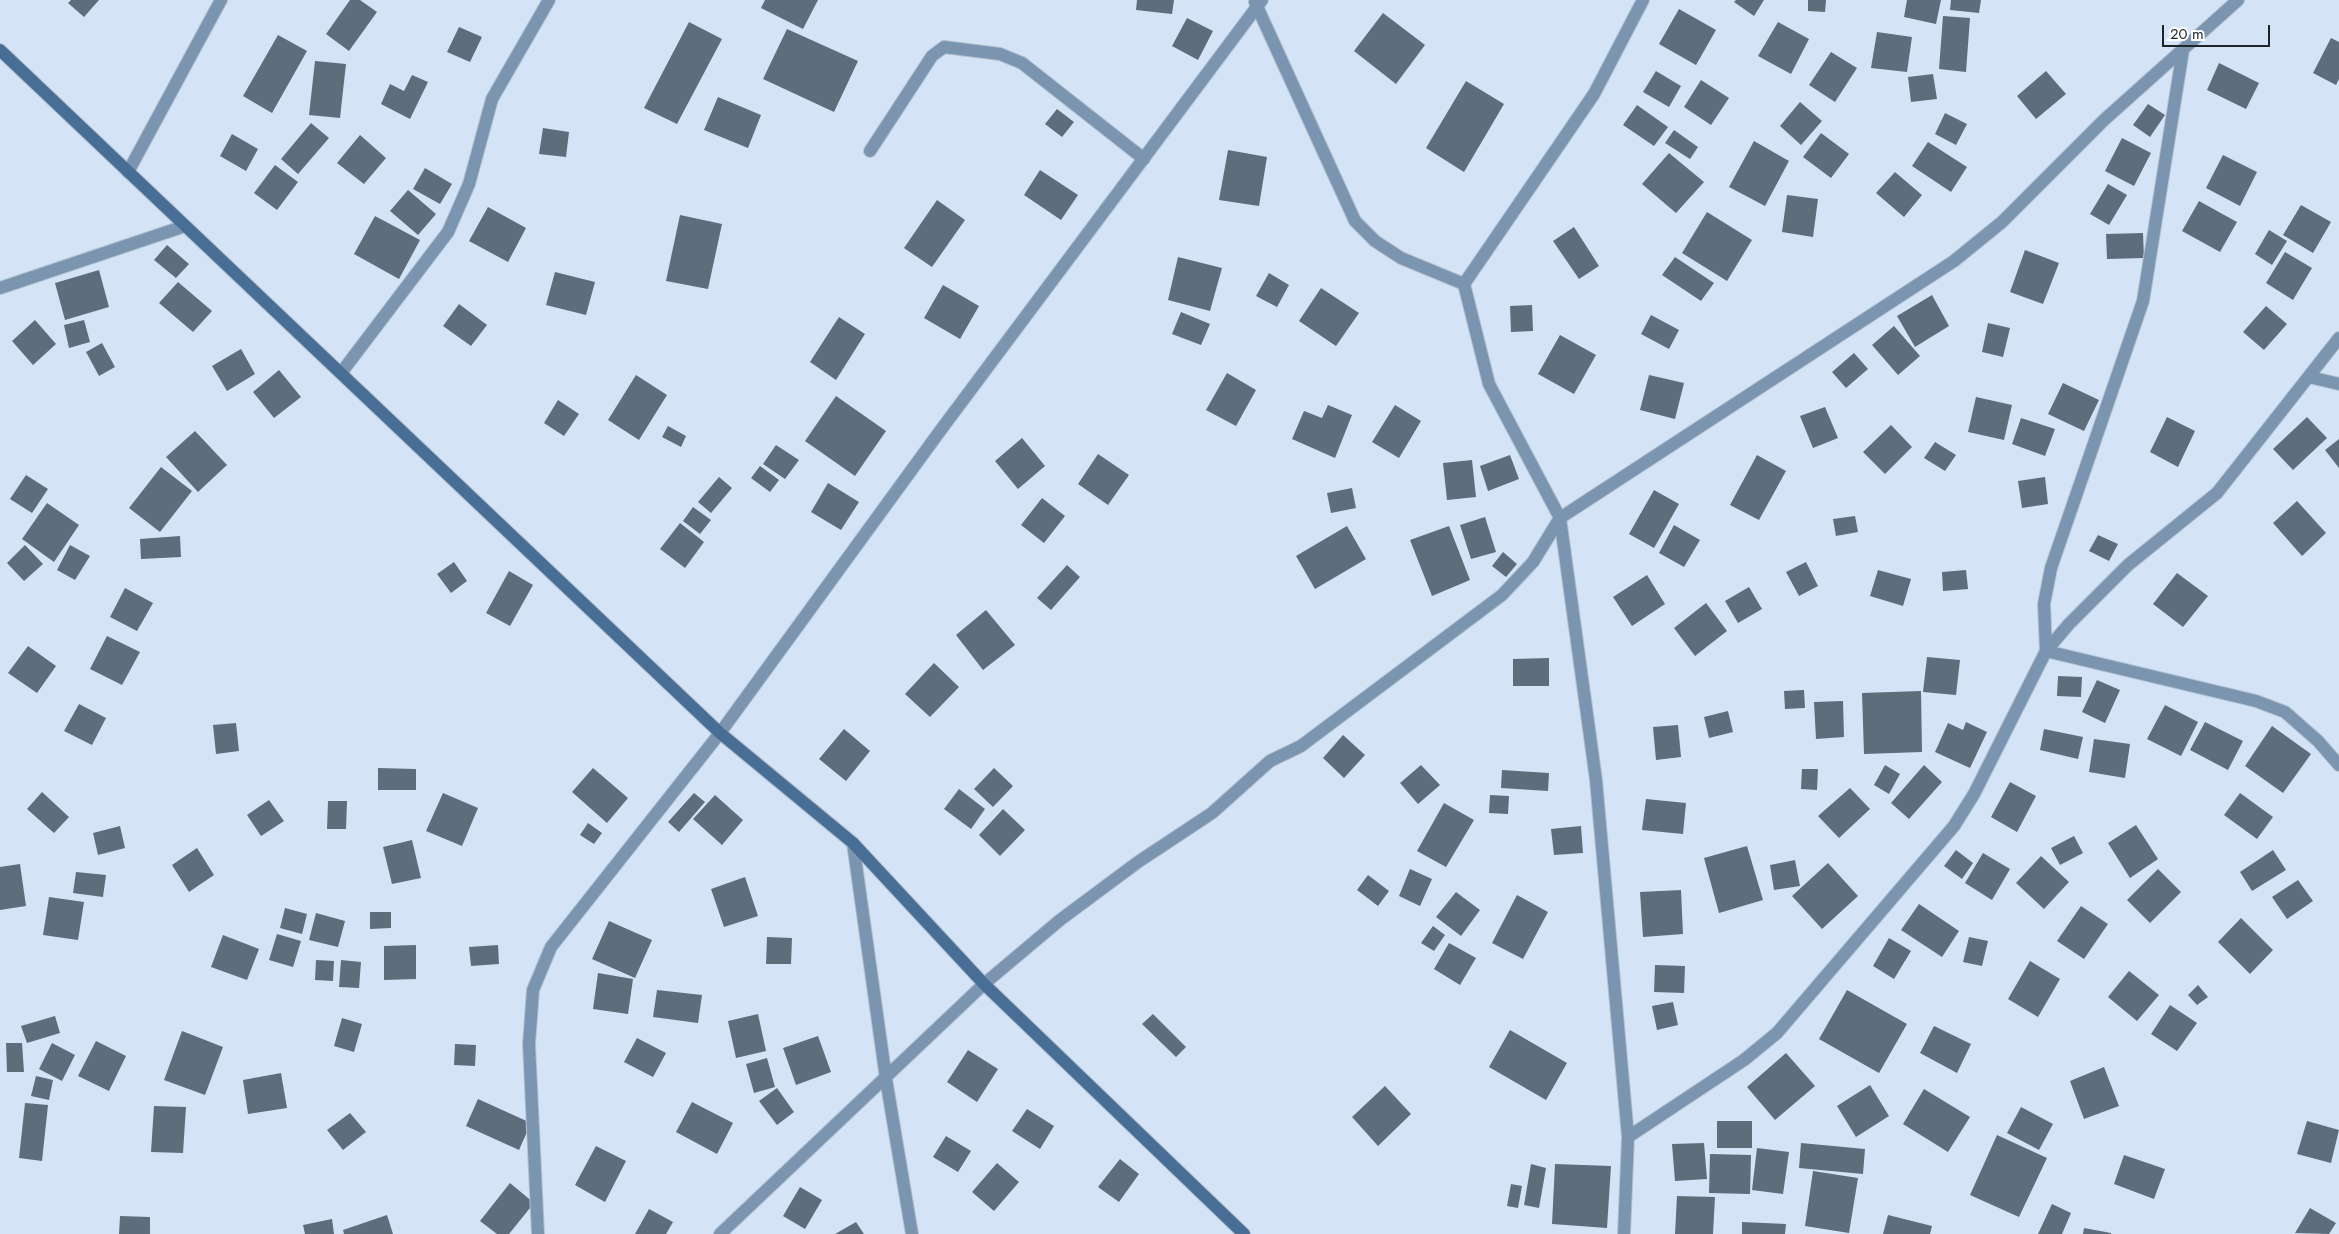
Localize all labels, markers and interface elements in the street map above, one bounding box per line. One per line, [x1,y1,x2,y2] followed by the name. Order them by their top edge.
[2164,15,2272,47] scale bar
[2170,23,2204,45] text: 20 m

